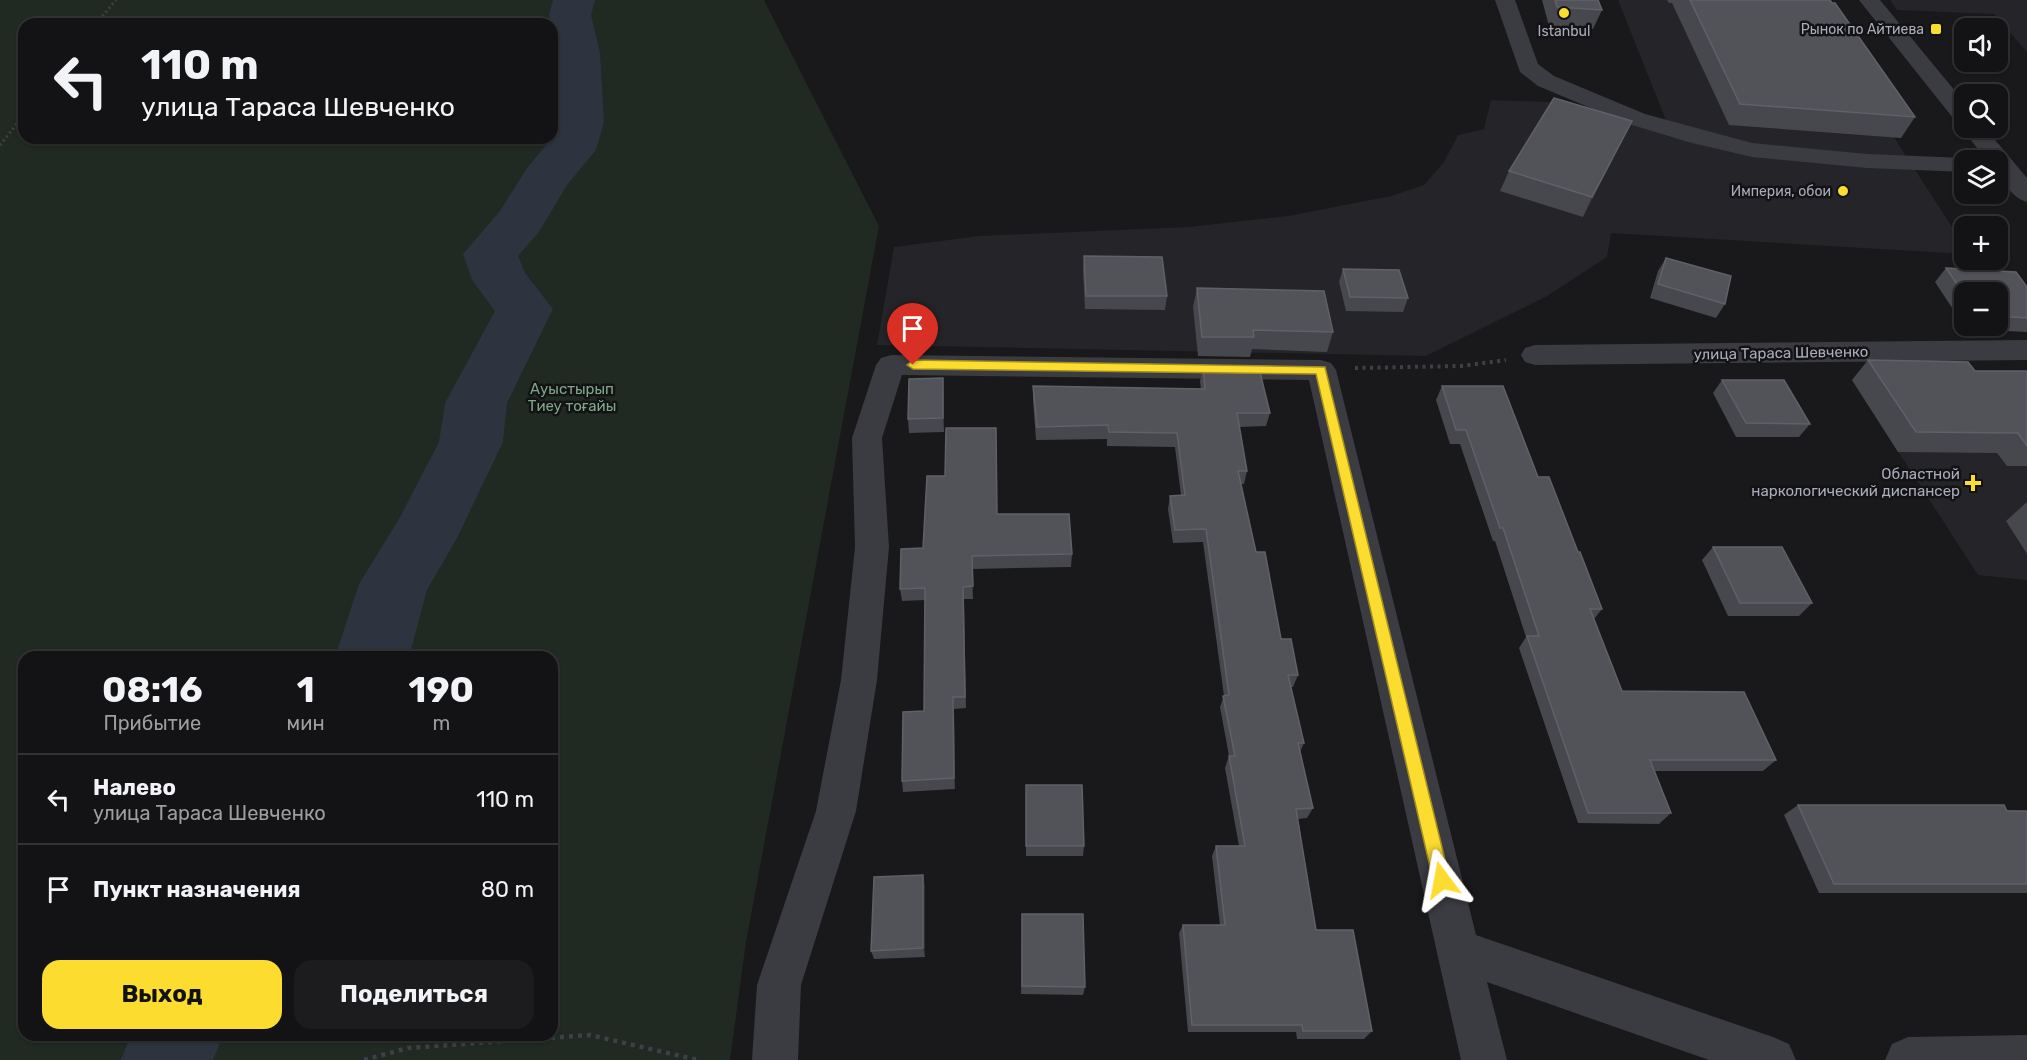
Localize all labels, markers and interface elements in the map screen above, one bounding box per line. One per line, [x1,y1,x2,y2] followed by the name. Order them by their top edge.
[1557,6,1571,20] marker: Istanbul
[1954,18,2008,336] map controls
[1954,18,2008,72] button: sound
[1801,21,1924,38] place label: Рынок по Айтиева
[1929,22,1943,36] marker: Рынок по Айтиева
[1538,23,1590,40] place label: Istanbul
[141,40,259,90] text: 110 m
[42,42,120,120] icon: left
[1954,84,2008,138] button: search
[141,91,455,123] text: улица Тараса Шевченко
[1954,150,2008,204] button: layers
[1731,183,1831,200] place label: Империя, обои
[1836,184,1850,198] marker: Империя, обои
[1954,216,2008,270] button: +
[1954,282,2008,336] button: −
[887,303,938,365] pin
[896,312,929,345] icon: arrive
[1694,342,1868,364] street label: улица Тараса Шевченко
[528,380,616,415] park label: Ауыстырып Тиеу тоғайы
[1751,465,1960,500] place label: Областной наркологический диспансер
[1964,474,1982,492] marker: Областной наркологический диспансер
[102,668,203,711] text: 08:16
[297,668,315,711] text: 1
[409,668,474,711] text: 190
[103,711,201,735] text: Прибытие
[287,711,325,735] text: мин
[432,711,450,735] text: m
[93,774,176,801] text: Налево
[42,783,75,816] icon: left
[476,786,534,813] text: 110 m
[93,801,326,825] text: улица Тараса Шевченко
[1410,848,1474,912] position arrow
[42,873,75,906] icon: arrive
[93,876,301,903] text: Пункт назначения
[481,876,534,903] text: 80 m
[42,960,282,1029] button: Выход
[294,960,534,1029] button: Поделиться

